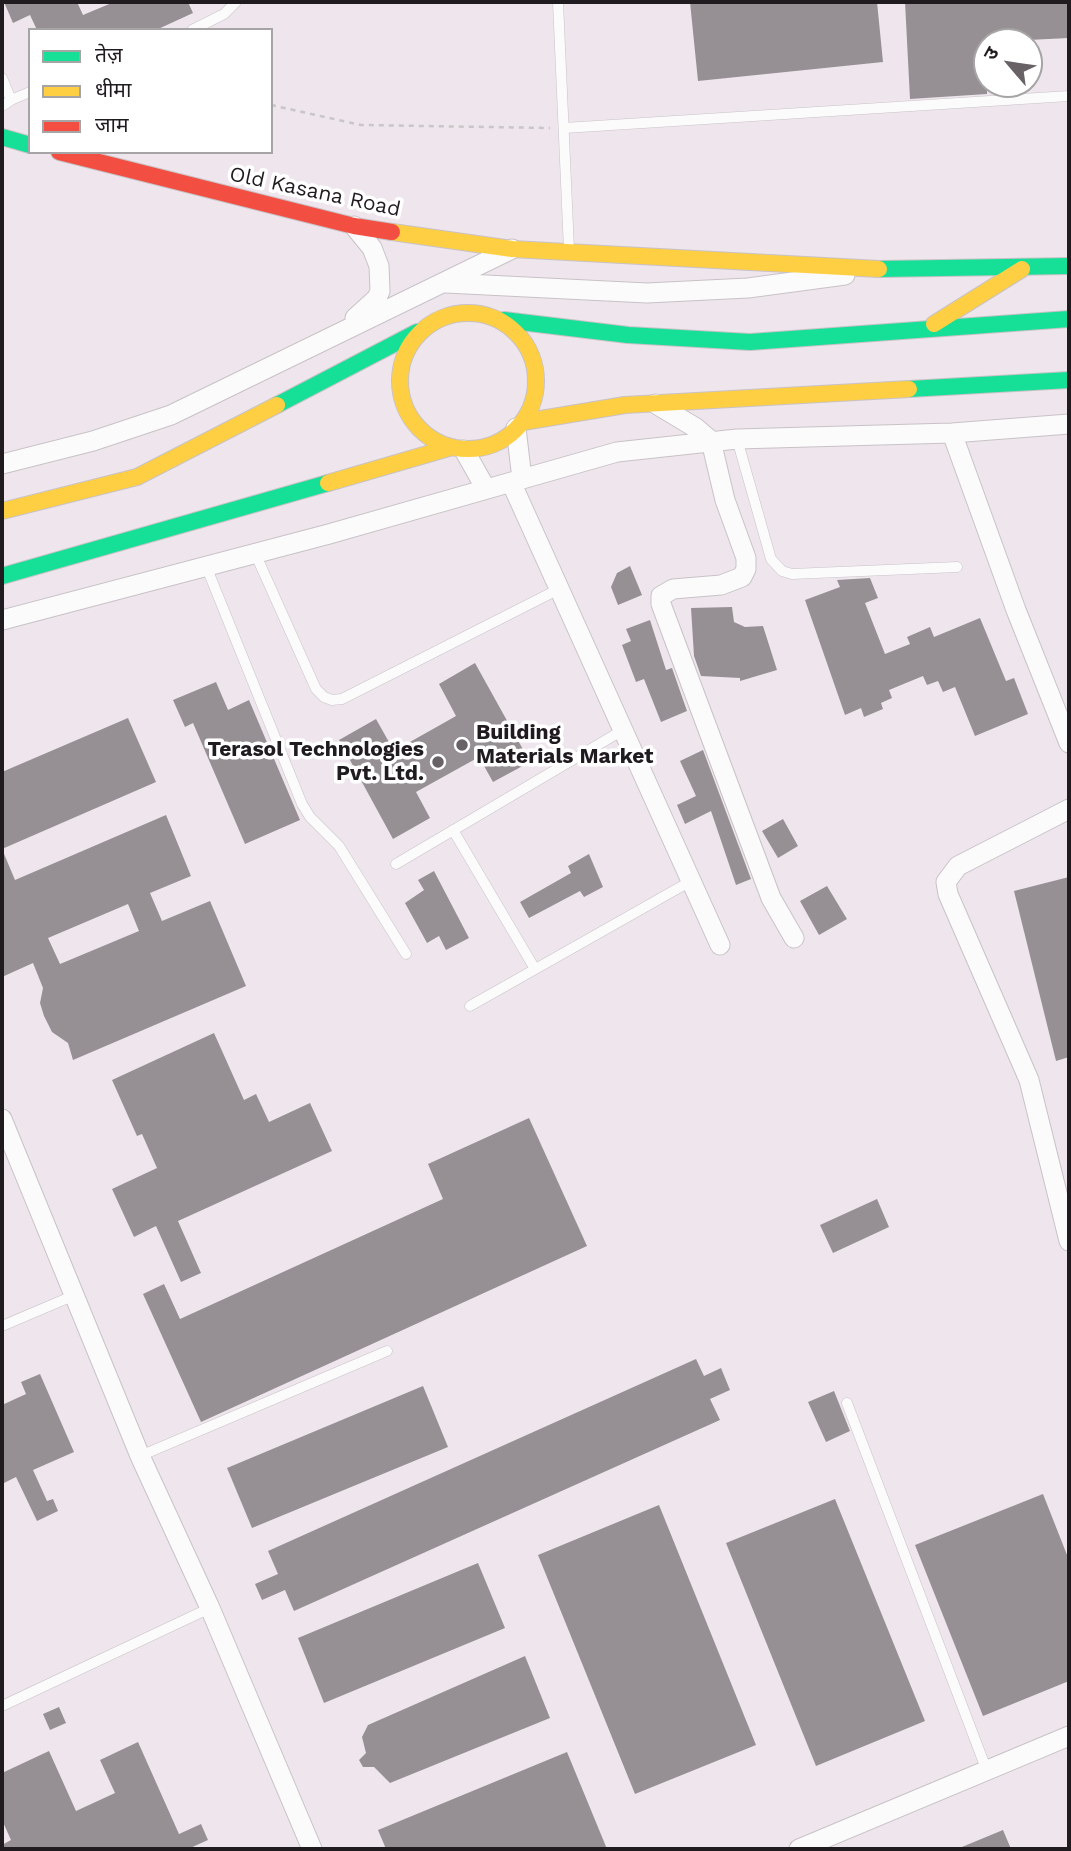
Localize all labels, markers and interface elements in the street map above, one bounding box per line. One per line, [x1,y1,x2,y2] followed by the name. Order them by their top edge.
[28,28,273,154] legend
[973,28,1043,98] north arrow
[95,42,123,67] text: तेज़
[978,43,1004,64] text: उ
[95,77,131,102] text: धीमा
[95,112,129,137] text: जाम
[227,162,403,222] street label: Old Kasana Road
[476,720,653,770] place label: Building Materials Market
[207,737,424,787] place label: Terasol Technologies Pvt. Ltd.
[454,737,470,753] marker: Building Materials Market
[430,754,446,770] marker: Terasol Technologies Pvt. Ltd.

